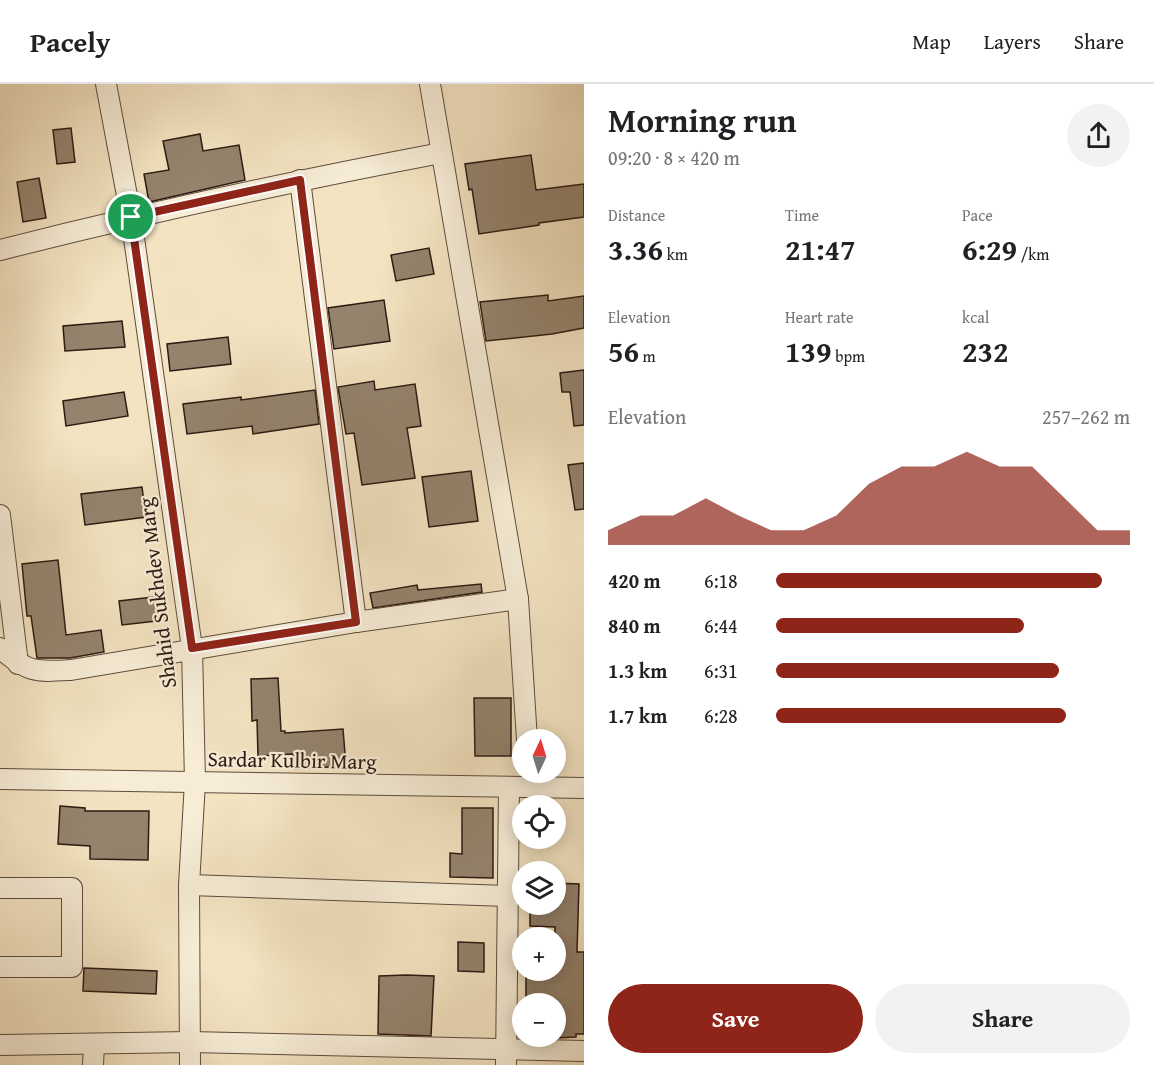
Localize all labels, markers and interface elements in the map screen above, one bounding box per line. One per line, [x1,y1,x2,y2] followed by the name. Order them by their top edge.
[30,21,110,62] text: Pacely
[912,26,951,57] text: Map
[984,26,1041,57] text: Layers
[1074,26,1124,57] text: Share
[608,96,797,144] text: Morning run
[1067,104,1130,167] button: share
[608,143,740,172] text: 09:20 · 8 × 420 m
[105,191,156,242] pin
[114,200,147,233] icon: arrive
[608,203,665,227] text: Distance
[785,203,819,227] text: Time
[962,203,993,227] text: Pace
[608,227,663,271] text: 3.36
[785,227,856,271] text: 21:47
[962,227,1017,271] text: 6:29
[663,242,688,266] text: km
[1017,242,1049,266] text: /km
[608,305,671,329] text: Elevation
[785,305,854,329] text: Heart rate
[962,305,989,329] text: kcal
[608,329,639,373] text: 56
[785,329,832,373] text: 139
[962,329,1009,373] text: 232
[639,344,656,368] text: m
[832,344,865,368] text: bpm
[608,402,686,431] text: Elevation
[1042,402,1130,431] text: 257–262 m
[130,495,184,690] street label: Shahid Sukhdev Marg
[608,566,661,595] text: 420 m
[704,566,738,595] text: 6:18
[608,611,661,640] text: 840 m
[704,611,738,640] text: 6:44
[608,656,667,685] text: 1.3 km
[704,656,738,685] text: 6:31
[608,701,667,730] text: 1.7 km
[704,701,738,730] text: 6:28
[512,729,566,783] north arrow
[512,729,566,1047] map controls
[207,743,377,777] street label: Sardar Kulbir Marg
[512,795,566,849] button: locate
[512,861,566,915] button: layers
[512,927,566,981] button: +
[608,984,863,1053] button: Save
[875,984,1130,1053] button: Share
[512,993,566,1047] button: −

